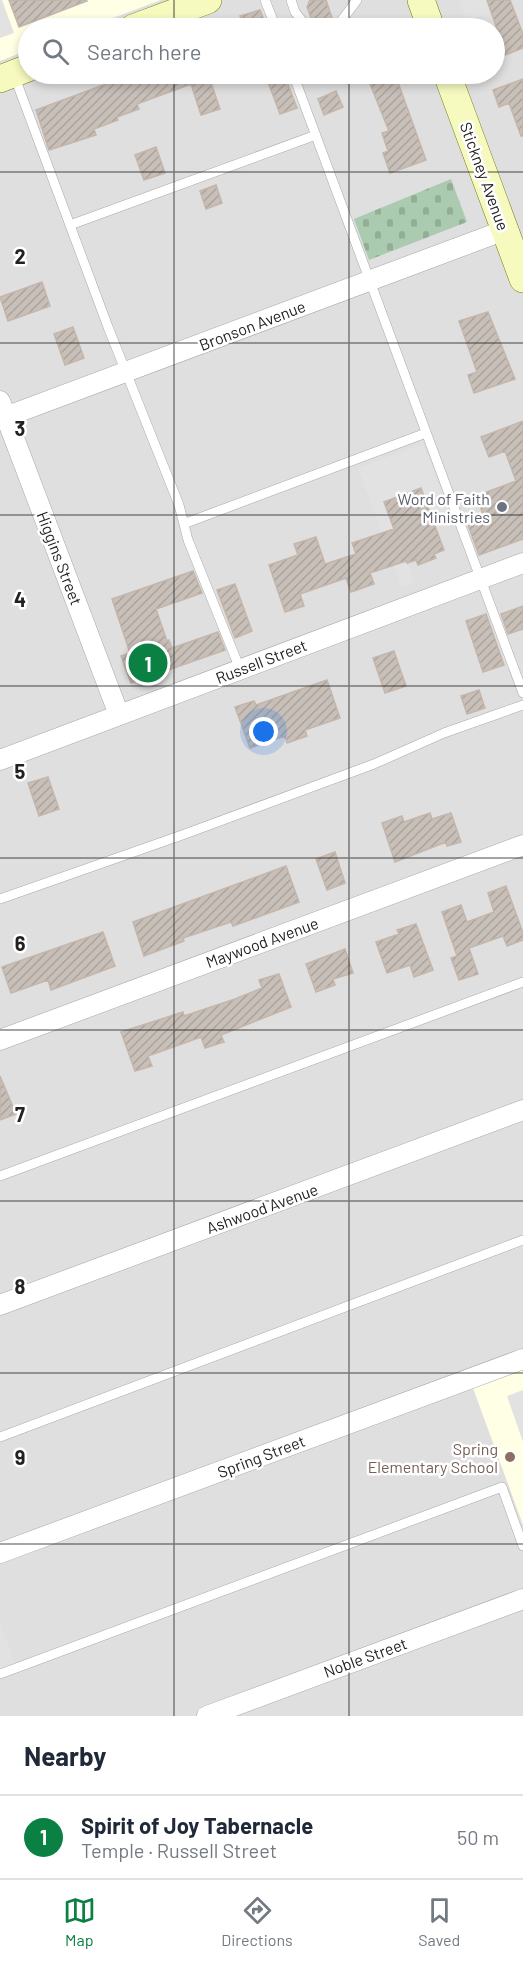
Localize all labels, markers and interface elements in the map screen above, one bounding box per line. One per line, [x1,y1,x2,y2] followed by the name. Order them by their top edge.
[18,18,505,84] search box
[39,35,72,68] icon: search
[87,38,201,64] text: Search here
[457,119,513,233] street label: Stickney Avenue
[14,244,26,268] text: 2
[196,296,308,354] street label: Bronson Avenue
[15,416,25,440] text: 3
[398,489,490,526] place label: Word of Faith Ministries
[495,500,509,514] marker: Word of Faith Ministries
[33,508,87,608] street label: Higgins Street
[14,587,26,611] text: 4
[213,635,309,687] street label: Russell Street
[128,640,168,686] pin: 1
[249,717,278,746] your location
[15,759,26,783] text: 5
[203,913,321,971] street label: Maywood Avenue
[15,931,26,955] text: 6
[15,1102,25,1126] text: 7
[204,1179,320,1237] street label: Ashwood Avenue
[15,1274,26,1298] text: 8
[215,1431,307,1481] street label: Spring Street
[368,1439,498,1476] place label: Spring Elementary School
[15,1445,25,1469] text: 9
[503,1450,517,1464] marker: Spring Elementary School
[321,1633,409,1681] street label: Noble Street
[24,1740,106,1771] text: Nearby
[81,1812,313,1838] text: Spirit of Joy Tabernacle
[40,1825,47,1849] text: 1
[457,1825,499,1849] text: 50 m
[81,1838,277,1862] text: Temple · Russell Street
[63,1894,96,1949] tab: Map
[221,1894,293,1949] tab: Directions
[418,1894,460,1949] tab: Saved

